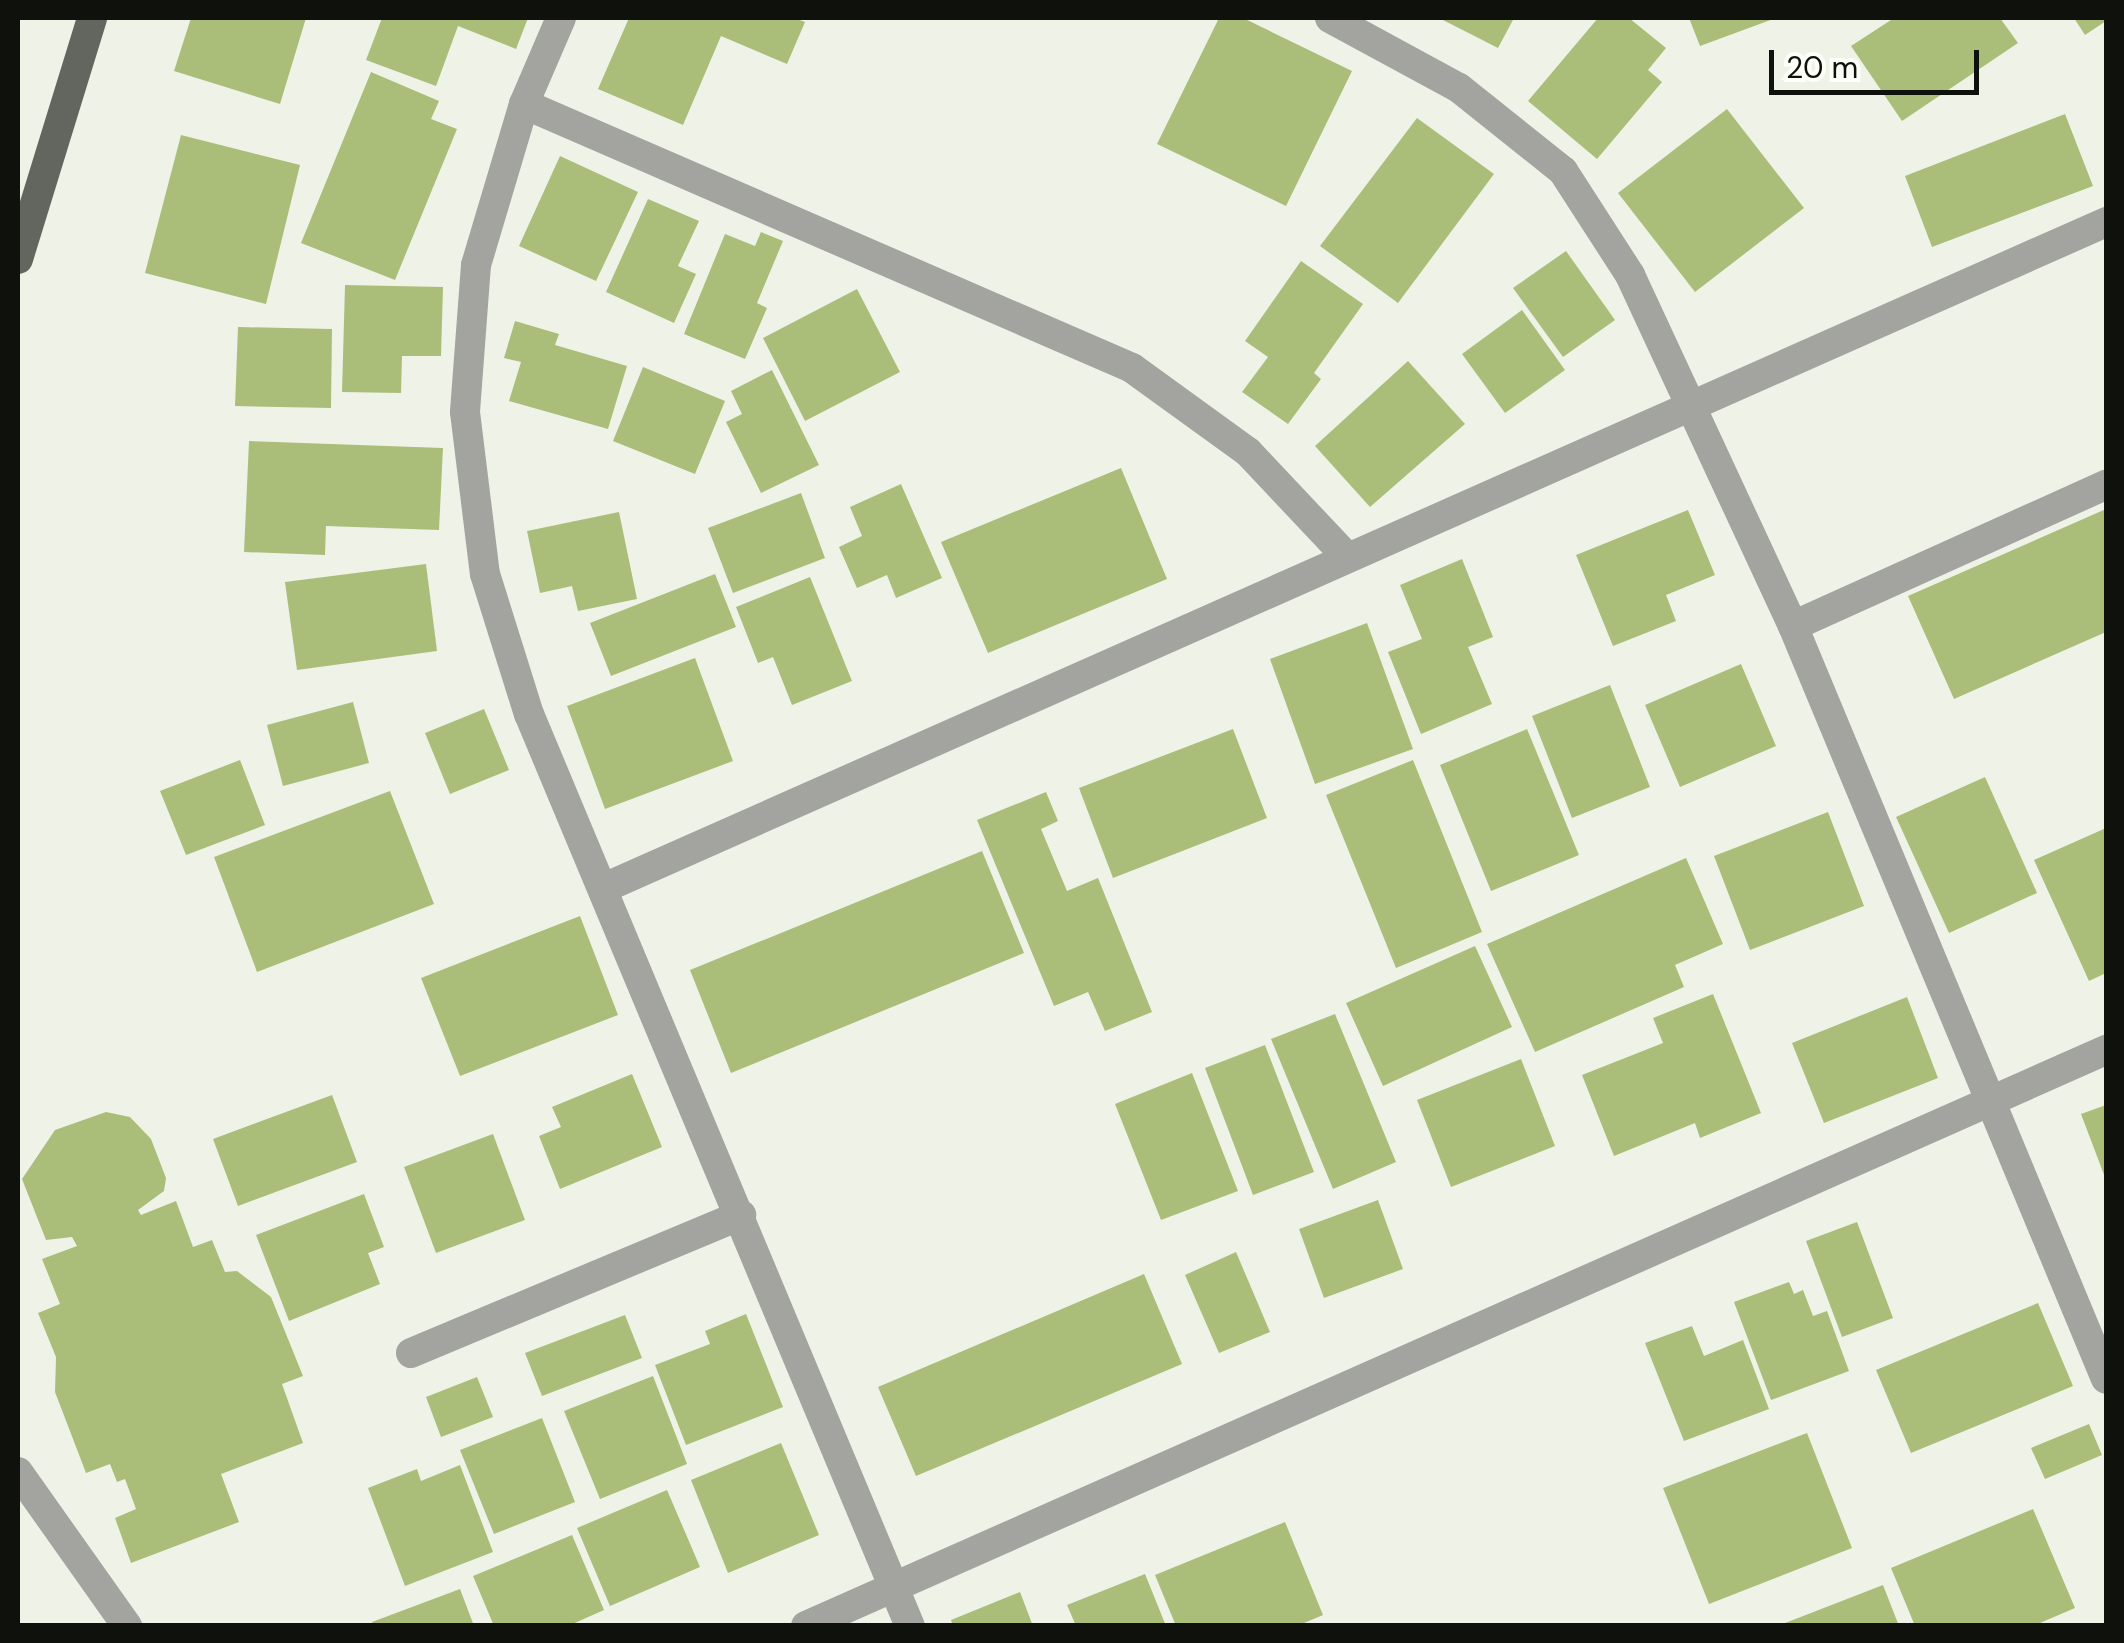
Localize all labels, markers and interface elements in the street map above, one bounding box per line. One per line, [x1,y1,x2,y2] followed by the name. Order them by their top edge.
[1774,30,1984,92] scale bar
[1786,48,1858,87] text: 20 m

